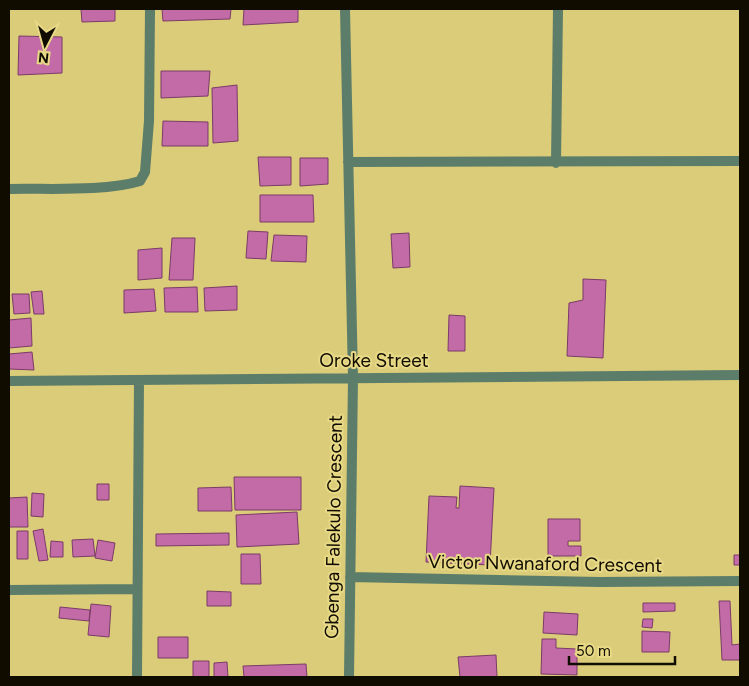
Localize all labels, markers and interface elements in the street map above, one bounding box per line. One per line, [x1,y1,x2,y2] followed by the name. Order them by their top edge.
[20,20,70,70] north arrow
[37,48,50,66] text: N
[319,349,429,372] street label: Oroke Street
[320,415,347,639] street label: Gbenga Falekulo Crescent
[428,550,662,577] street label: Victor Nwanaford Crescent
[569,634,675,666] scale bar
[576,642,611,660] text: 50 m

